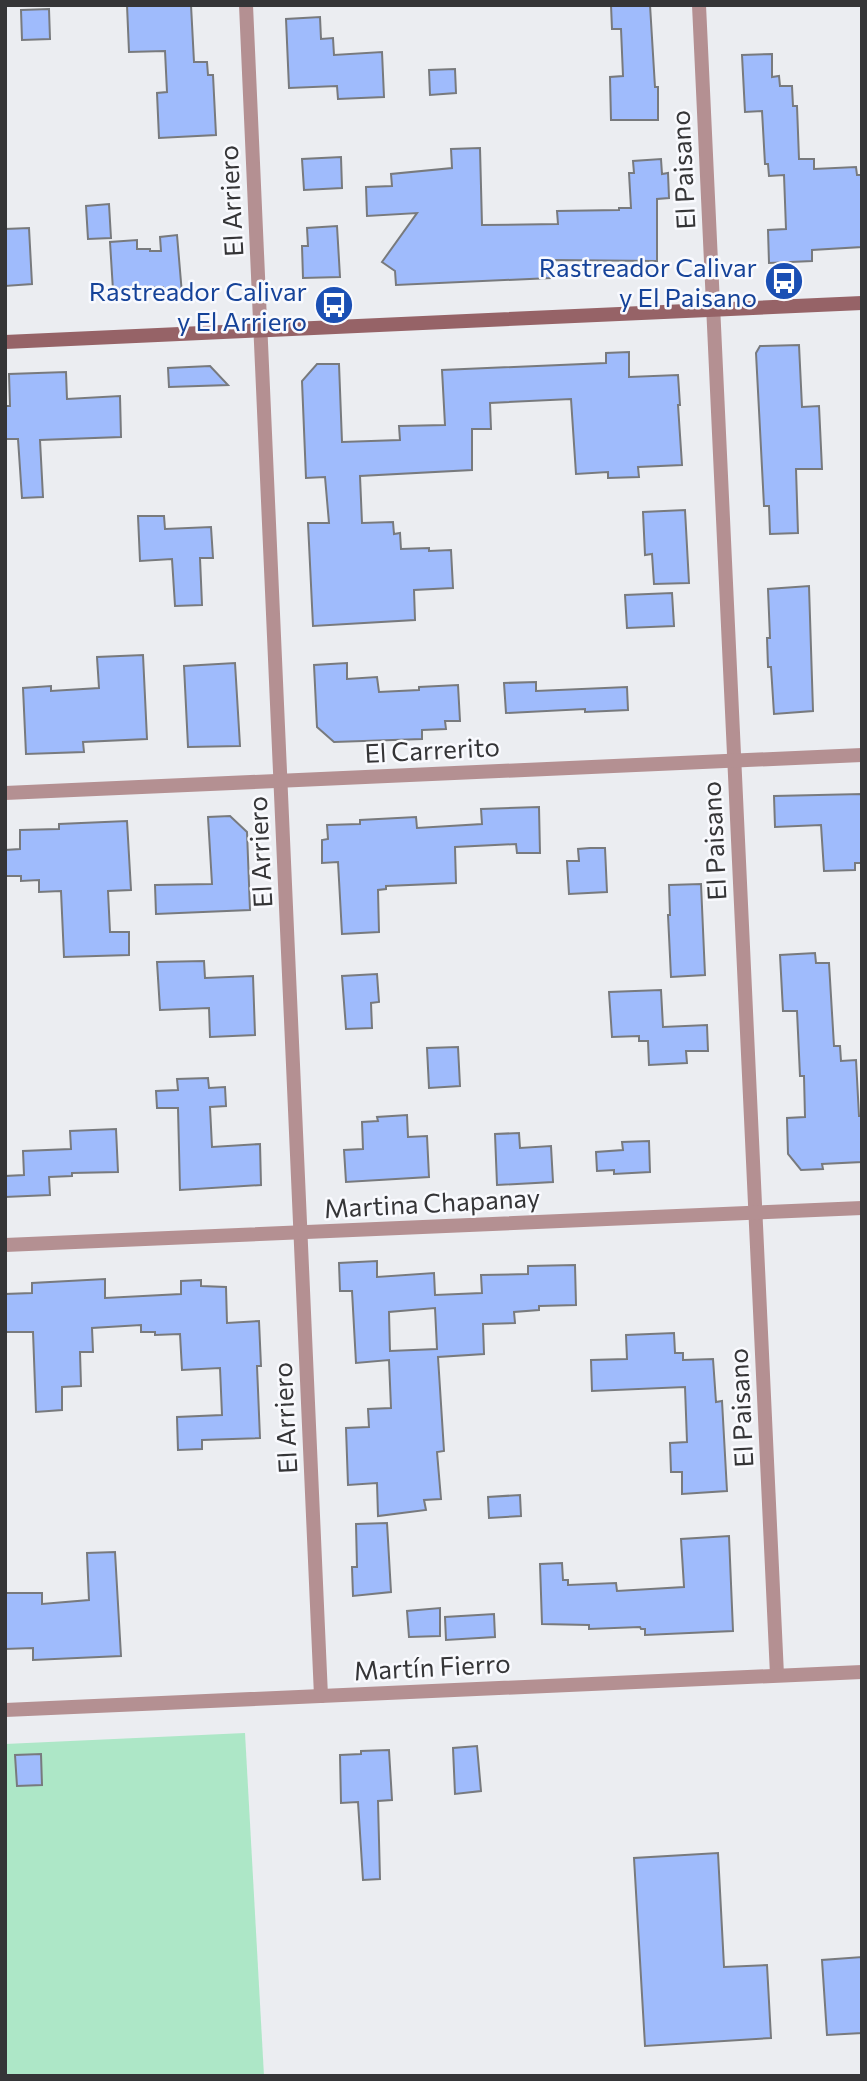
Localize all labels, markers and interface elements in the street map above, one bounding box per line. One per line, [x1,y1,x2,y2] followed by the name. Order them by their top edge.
[663,110,701,230] street label: El Paisano
[212,144,248,258] street label: El Arriero
[539,251,757,312] place label: Rastreador Calivar y El Paisano
[763,260,805,302] bus stop icon: Rastreador Calivar y El Paisano
[89,275,307,336] place label: Rastreador Calivar y El Arriero
[313,284,355,326] bus stop icon: Rastreador Calivar y El Arriero
[364,730,500,768] street label: El Carrerito
[694,781,732,901] street label: El Paisano
[241,795,277,909] street label: El Arriero
[323,1181,541,1223] street label: Martina Chapanay
[721,1348,759,1468] street label: El Paisano
[266,1361,302,1475] street label: El Arriero
[353,1646,511,1686] street label: Martín Fierro

